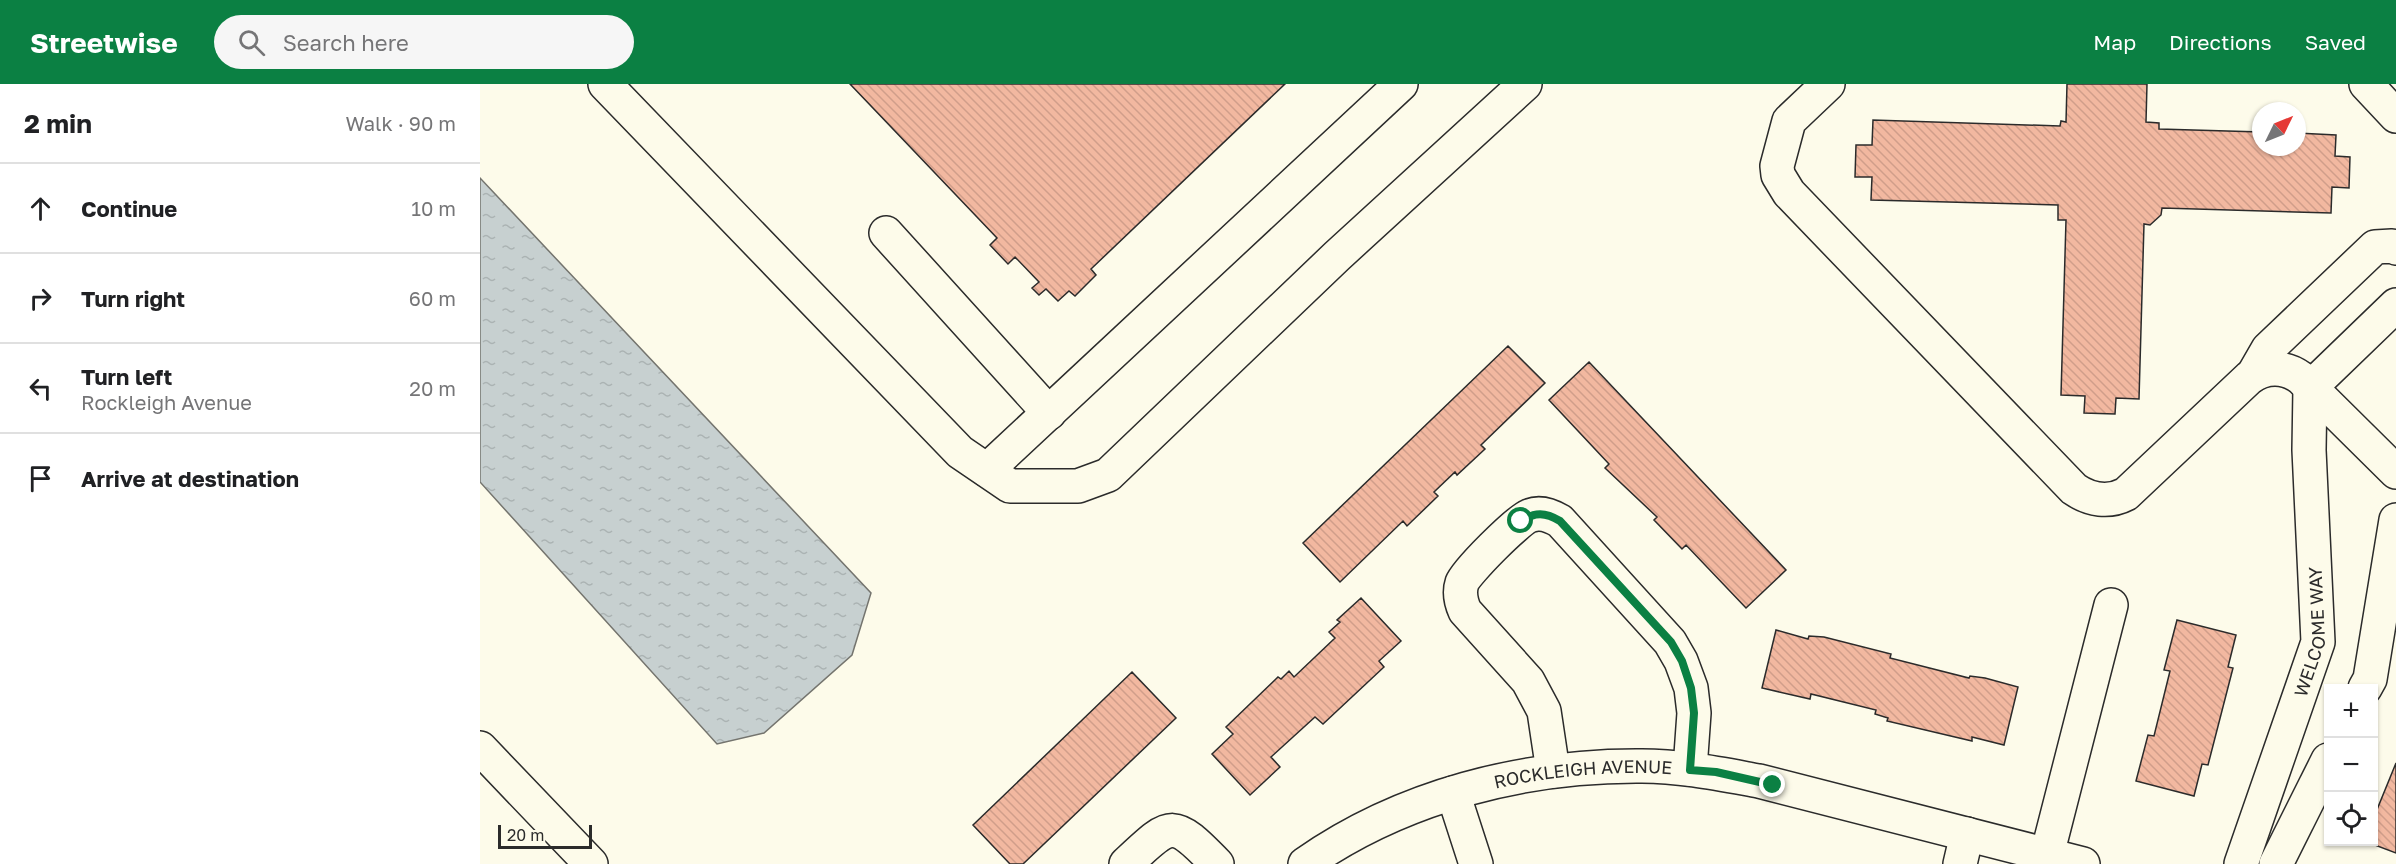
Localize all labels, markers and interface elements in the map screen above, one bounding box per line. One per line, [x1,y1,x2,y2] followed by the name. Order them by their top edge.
[214,15,634,69] search box
[30,26,178,59] text: Streetwise
[235,26,268,59] icon: search
[283,29,409,56] text: Search here
[2093,29,2136,55] text: Map
[2169,29,2272,55] text: Directions
[2305,29,2366,55] text: Saved
[2252,102,2306,156] north arrow
[24,108,92,139] text: 2 min
[345,111,456,135] text: Walk · 90 m
[24,192,57,225] icon: ahead
[81,195,177,222] text: Continue
[411,196,456,220] text: 10 m
[24,282,57,315] icon: right
[81,285,185,312] text: Turn right
[409,286,456,310] text: 60 m
[81,363,172,390] text: Turn left
[24,372,57,405] icon: left
[409,376,456,400] text: 20 m
[81,390,252,414] text: Rockleigh Avenue
[24,462,57,495] icon: arrive
[81,465,299,492] text: Arrive at destination
[1507,507,1533,533] route start
[2289,566,2330,700] street label: WELCOME WAY
[2324,684,2378,846] map controls
[2324,684,2378,738] button: +
[2324,738,2378,792] button: −
[1492,755,1673,793] street label: ROCKLEIGH AVENUE
[1759,771,1785,797] route end
[2324,792,2378,846] button: locate
[498,822,592,850] scale bar
[507,825,544,845] text: 20 m

